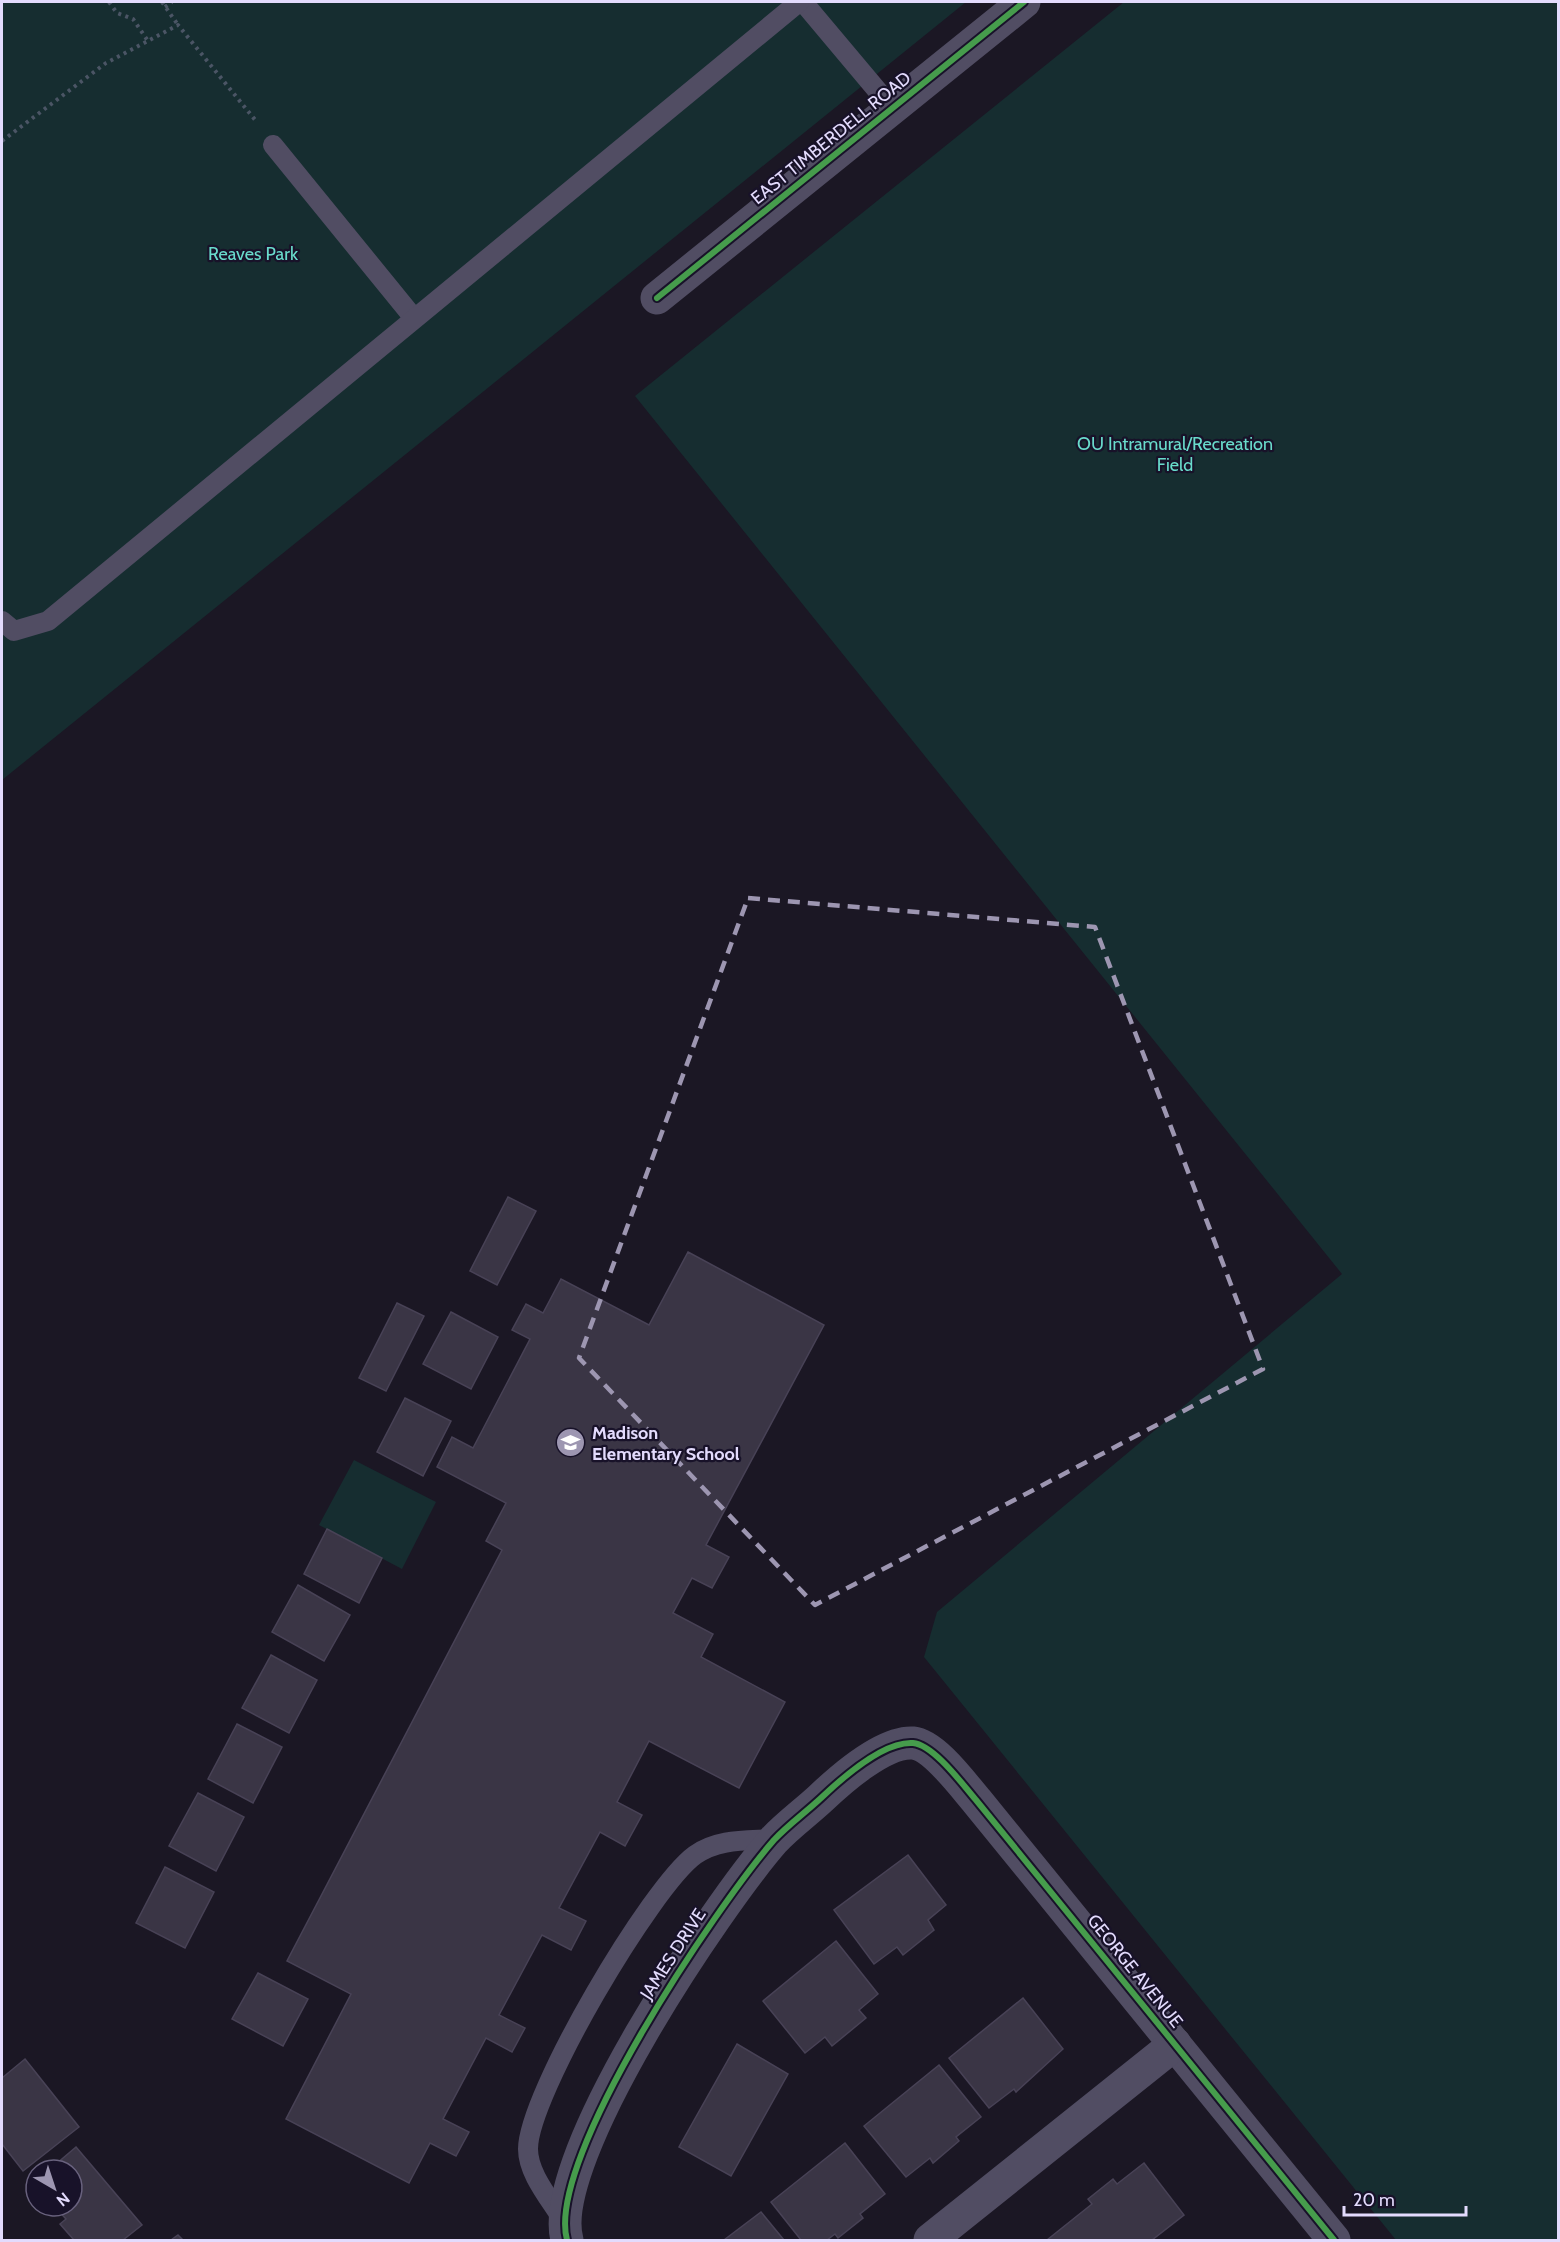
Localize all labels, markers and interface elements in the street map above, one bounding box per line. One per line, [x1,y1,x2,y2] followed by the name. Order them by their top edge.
[747,67,915,209] street label: EAST TIMBERDELL ROAD
[208,243,299,265] park label: Reaves Park
[1077,433,1273,476] park label: OU Intramural/Recreation Field
[592,1422,740,1465] place label: Madison Elementary School
[555,1427,587,1459] school or university icon: Madison Elementary School
[635,1904,711,2005] street label: JAMES DRIVE
[1083,1910,1187,2032] street label: GEORGE AVENUE
[24,2158,84,2218] north arrow
[1344,2179,1466,2217] scale bar
[53,2188,73,2210] text: N
[1353,2189,1395,2211] text: 20 m

